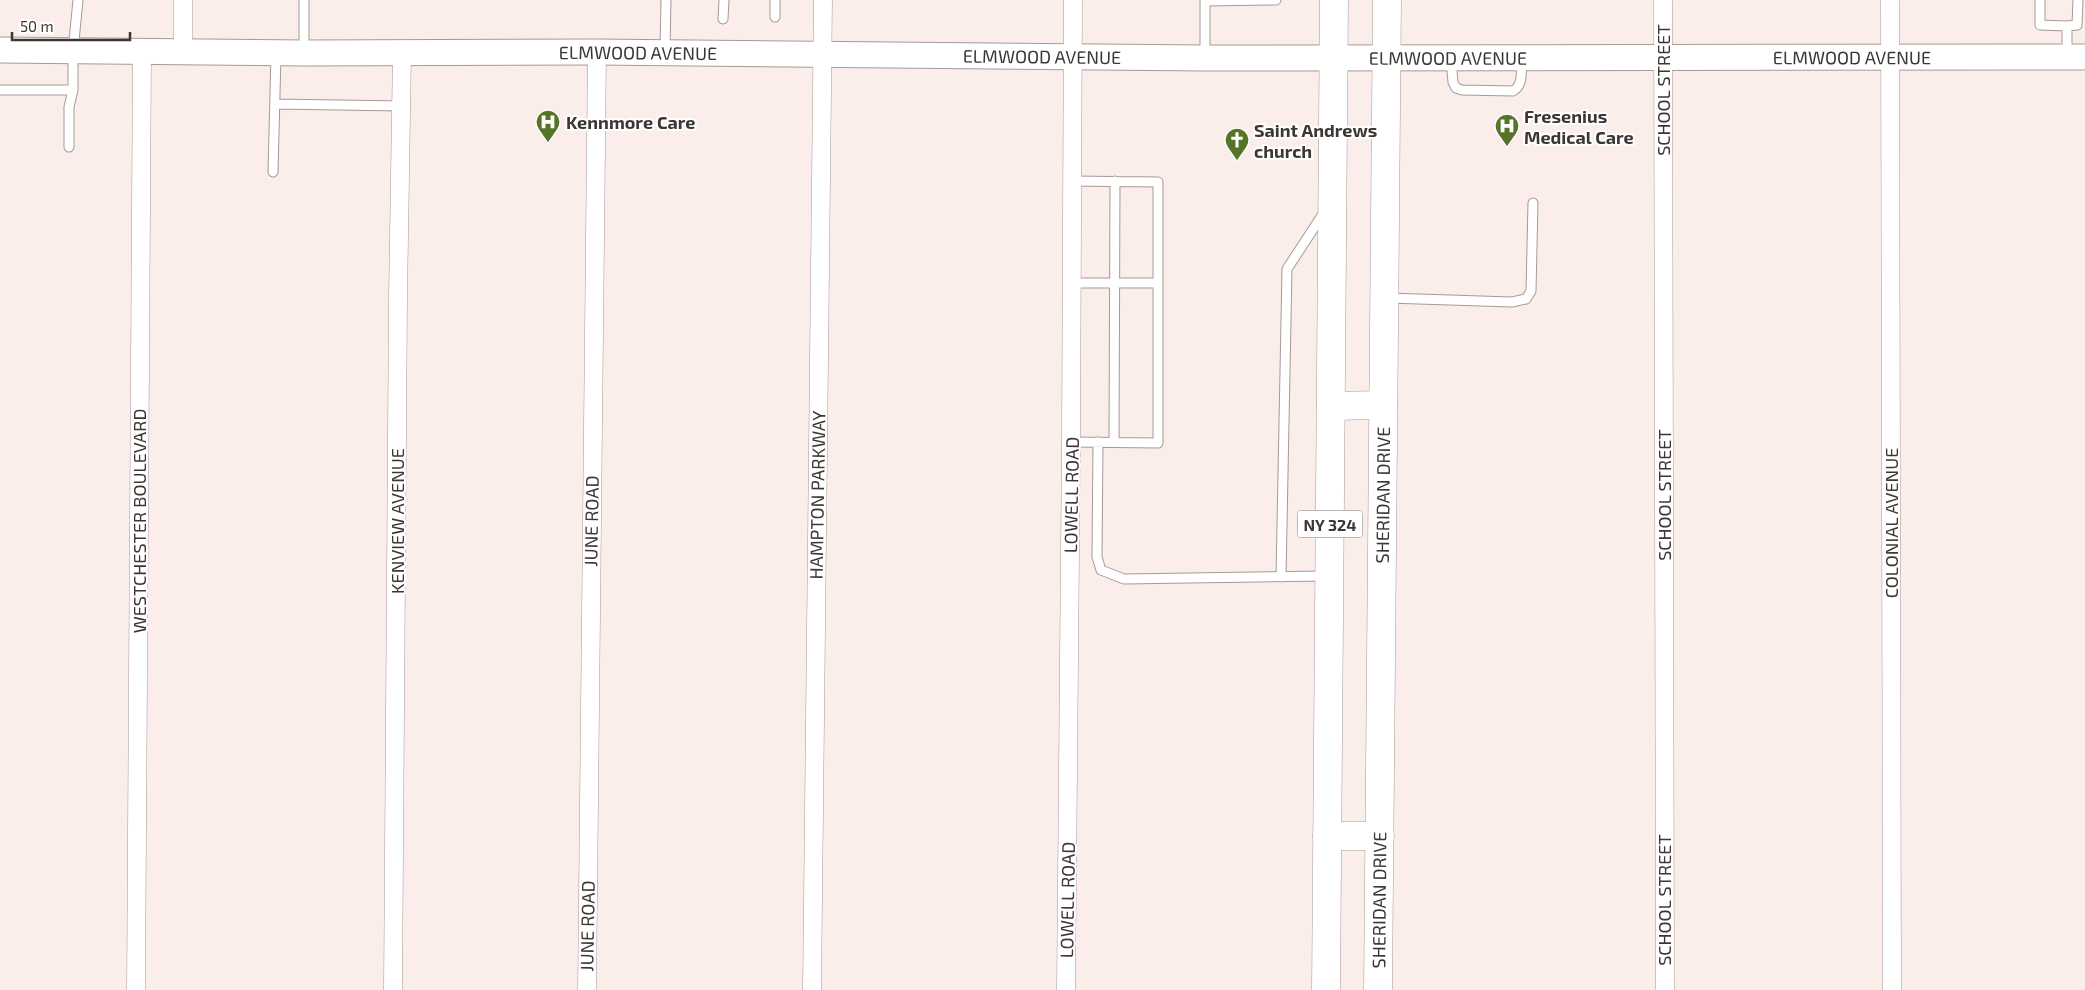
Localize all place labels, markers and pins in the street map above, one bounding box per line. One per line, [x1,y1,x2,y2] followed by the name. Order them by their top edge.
[1524,105,1634,148] place label: Fresenius Medical Care
[535,109,561,143] hospital icon: Kennmore Care
[566,111,695,133] place label: Kennmore Care
[1494,113,1520,147] hospital icon: Fresenius Medical Care
[1254,119,1377,162] place label: Saint Andrews church
[1224,127,1250,161] church icon: Saint Andrews church

